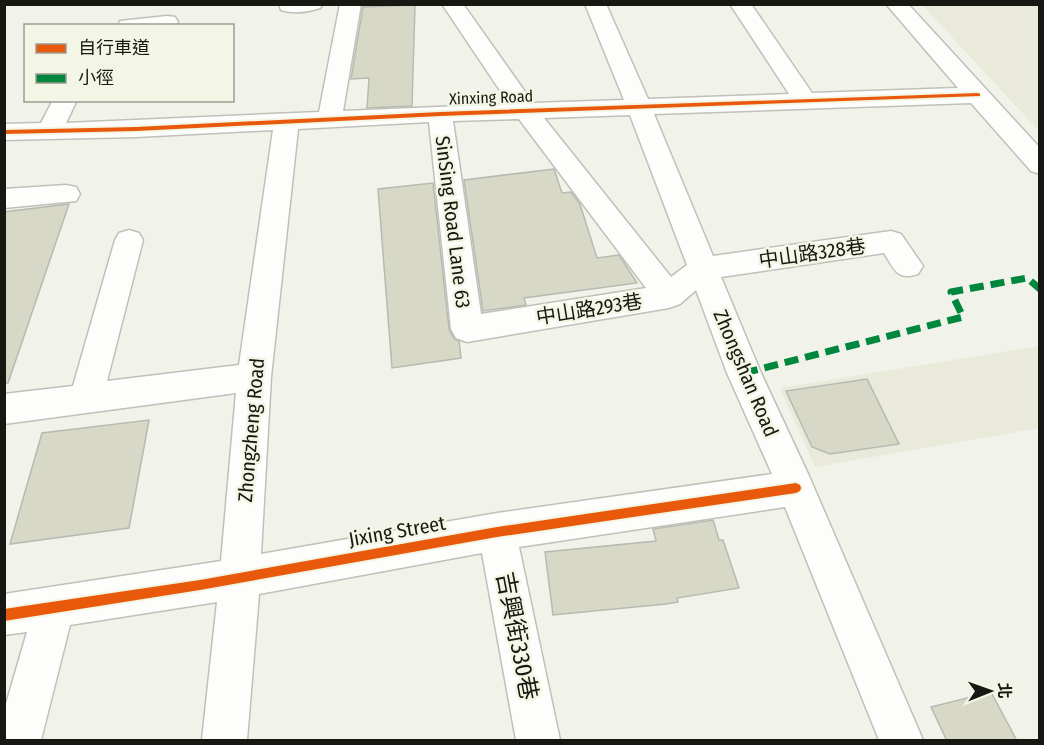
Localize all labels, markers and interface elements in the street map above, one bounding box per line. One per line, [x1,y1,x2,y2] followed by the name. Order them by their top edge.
[24,24,234,102] legend
[78,37,150,59] text: 自行車道
[78,67,114,89] text: 小徑
[449,87,533,108] street label: Xinxing Road
[431,134,475,310] street label: SinSing Road Lane 63
[757,234,867,272] street label: 中山路328巷
[534,289,644,329] street label: 中山路293巷
[708,306,784,440] street label: Zhongshan Road
[233,357,269,503] street label: Zhongzheng Road
[347,511,448,551] street label: Jixing Street
[491,569,543,703] street label: 吉興街330巷
[960,661,1020,721] north arrow
[995,683,1014,699] text: 北

